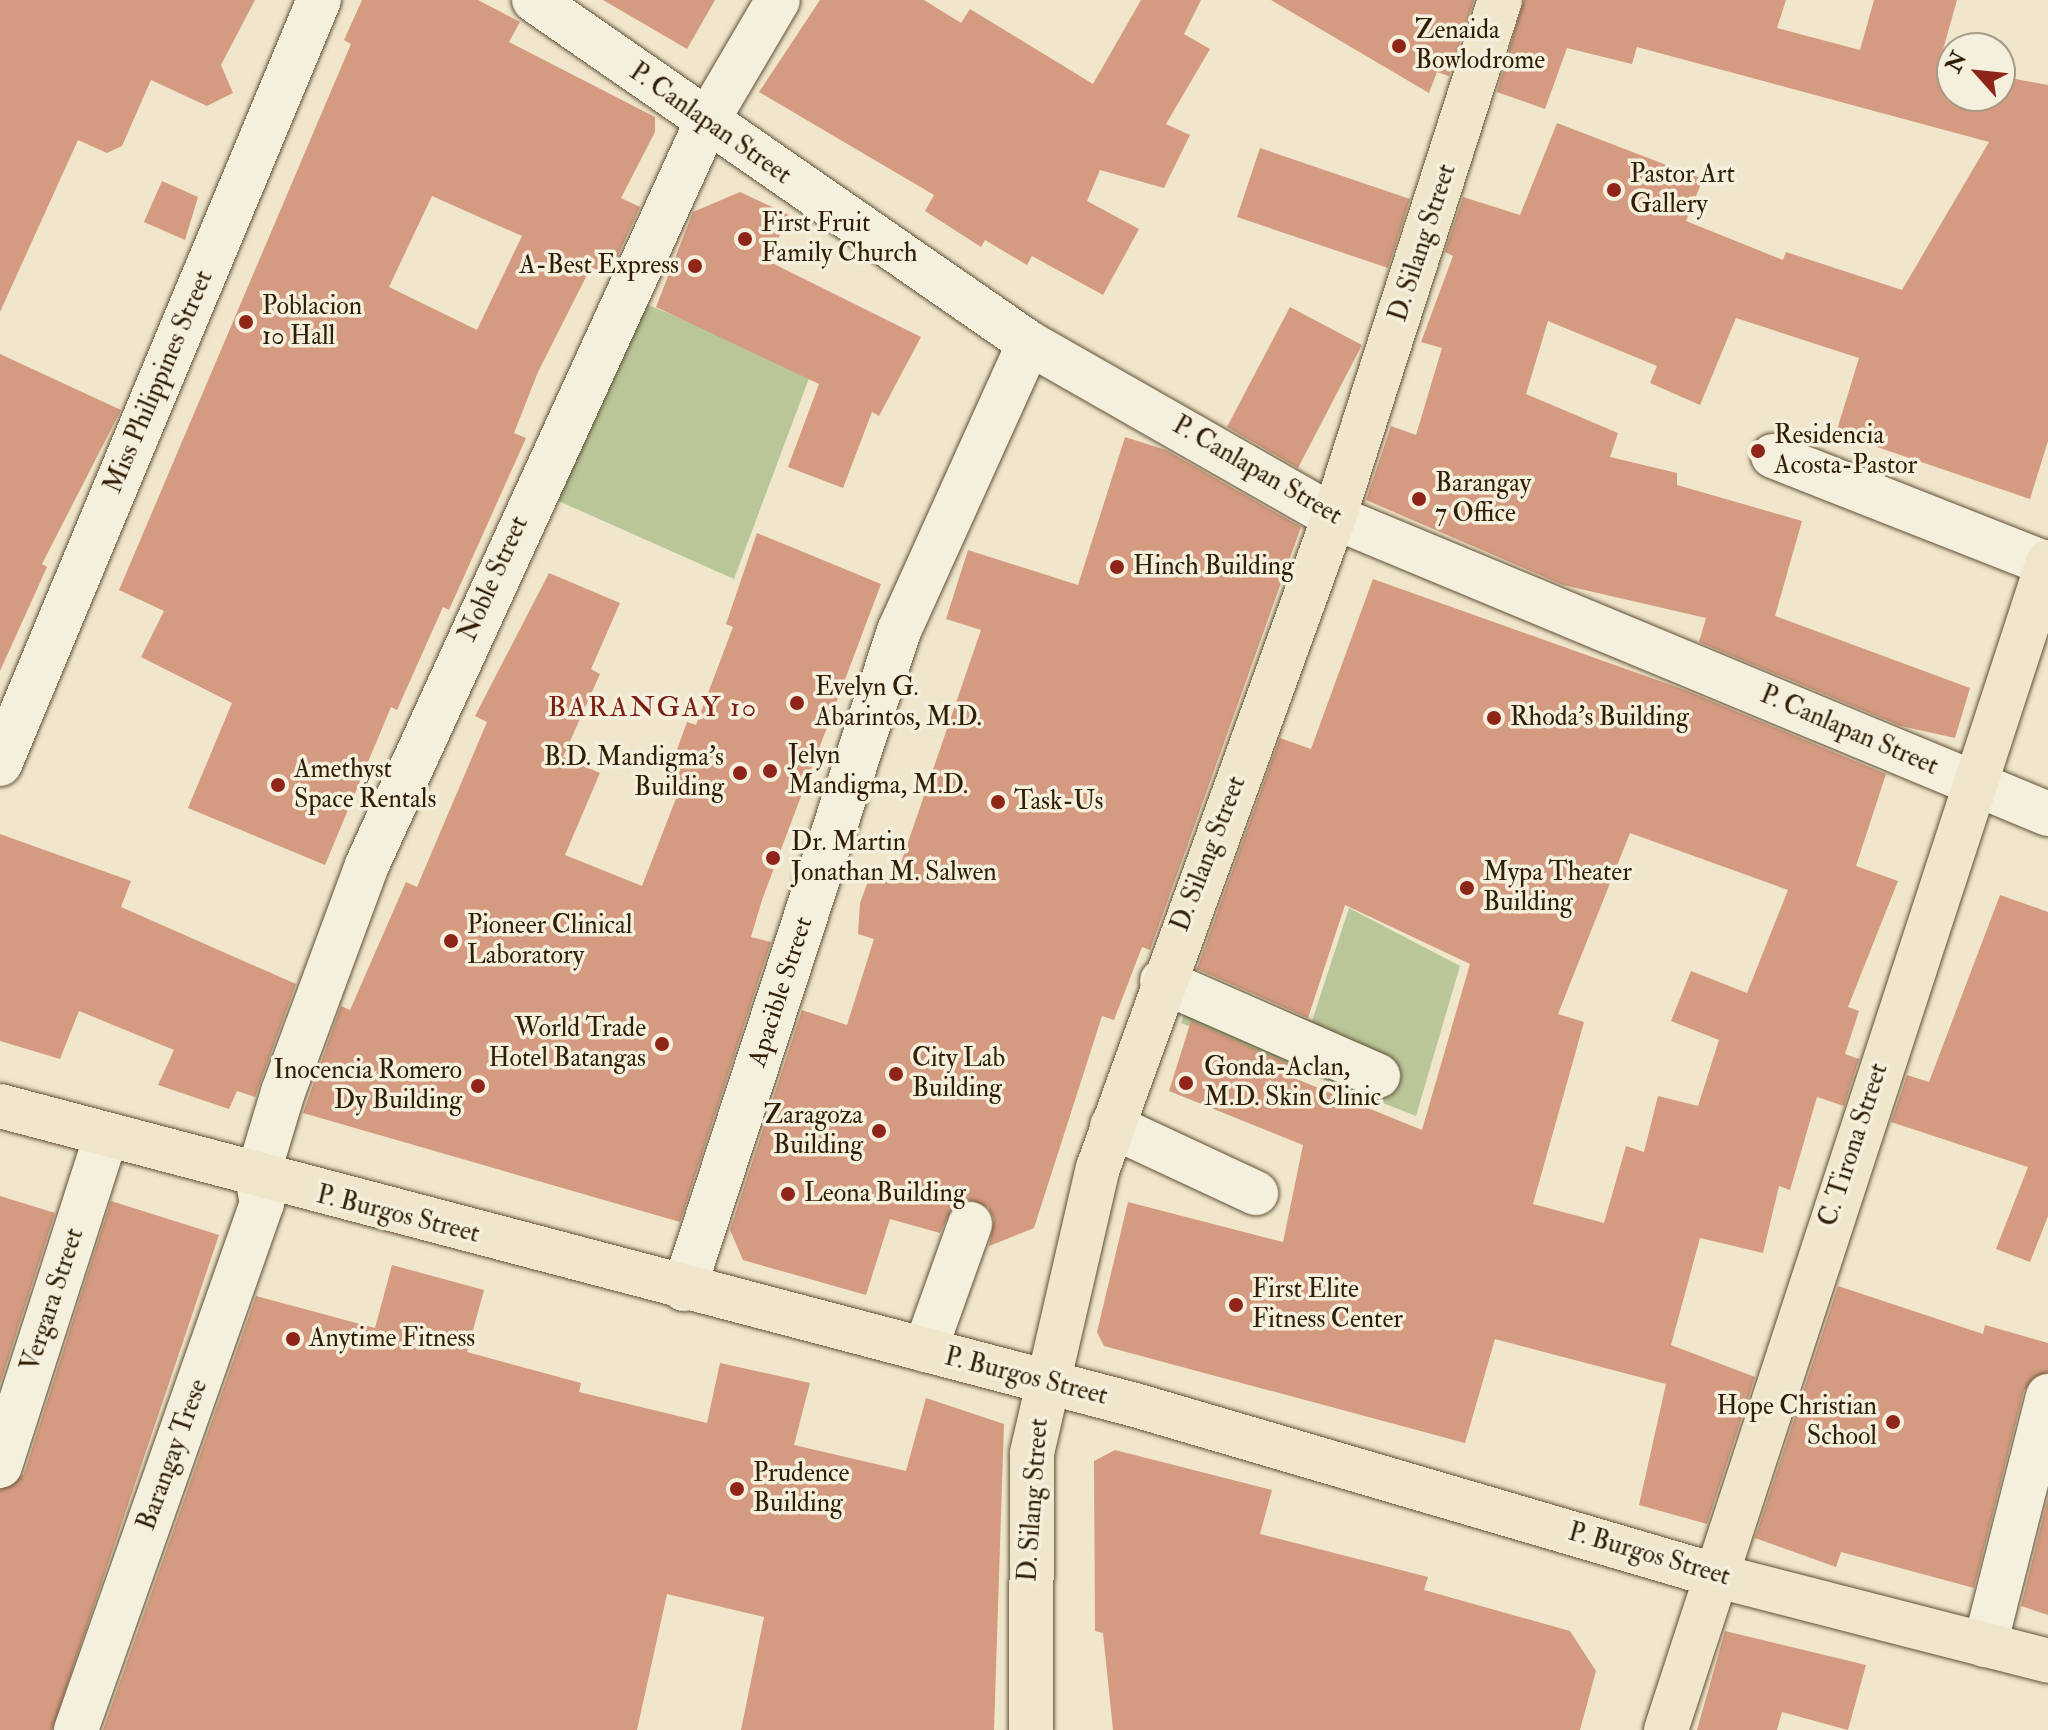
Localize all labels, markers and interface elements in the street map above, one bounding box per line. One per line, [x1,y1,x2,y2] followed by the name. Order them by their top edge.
[1415,15,1545,76] place label: Zenaida Bowlodrome
[1936,32,2016,112] north arrow
[1390,37,1408,55] marker: Zenaida Bowlodrome
[1939,47,1973,77] text: N
[623,57,797,191] street label: P. Canlapan Street
[1630,159,1735,220] place label: Pastor Art Gallery
[1383,160,1463,326] street label: D. Silang Street
[1605,181,1623,199] marker: Pastor Art Gallery
[761,208,918,270] place label: First Fruit Family Church
[736,230,754,248] marker: First Fruit Family Church
[519,250,679,282] place label: A-Best Express
[686,257,704,275] marker: A-Best Express
[98,266,220,498] street label: Miss Philippines Street
[262,291,362,352] place label: Poblacion 10 Hall
[237,313,255,331] marker: Poblacion 10 Hall
[1167,410,1347,532] street label: P. Canlapan Street
[1774,420,1917,482] place label: Residencia Acosta-Pastor
[1749,442,1767,460] marker: Residencia Acosta-Pastor
[1435,468,1531,530] place label: Barangay 7 Office
[1410,490,1428,508] marker: Barangay 7 Office
[453,512,535,646] street label: Noble Street
[1133,551,1294,583] place label: Hinch Building
[1108,558,1126,576] marker: Hinch Building
[815,672,982,734] place label: Evelyn G. Abarintos, M.D.
[1755,680,1943,782] street label: P. Canlapan Street
[548,691,758,725] district label: BARANGAY 10
[786,692,808,714] marker: Evelyn G. Abarintos, M.D.
[1510,702,1689,734] place label: Rhoda's Building
[1485,709,1503,727] marker: Rhoda's Building
[788,740,968,802] place label: Jelyn Mandigma, M.D.
[544,742,724,804] place label: B.D. Mandigma's Building
[294,754,436,816] place label: Amethyst Space Rentals
[759,760,781,782] marker: Jelyn Mandigma, M.D.
[731,764,749,782] marker: B.D. Mandigma's Building
[1165,772,1253,936] street label: D. Silang Street
[269,776,287,794] marker: Amethyst Space Rentals
[1014,786,1104,818] place label: Task-Us
[989,793,1007,811] marker: Task-Us
[791,827,997,888] place label: Dr. Martin Jonathan M. Salwen
[762,847,784,869] marker: Dr. Martin Jonathan M. Salwen
[1483,857,1632,918] place label: Mypa Theater Building
[1458,879,1476,897] marker: Mypa Theater Building
[467,910,632,972] place label: Pioneer Clinical Laboratory
[742,913,820,1071] street label: Apacible Street
[442,932,460,950] marker: Pioneer Clinical Laboratory
[488,1013,646,1074] place label: World Trade Hotel Batangas
[653,1035,671,1053] marker: World Trade Hotel Batangas
[912,1043,1005,1104] place label: City Lab Building
[1204,1052,1381,1114] place label: Gonda-Aclan, M.D. Skin Clinic
[273,1055,462,1116] place label: Inocencia Romero Dy Building
[1813,1060,1895,1230] street label: C. Tirona Street
[887,1065,905,1083] marker: City Lab Building
[1175,1072,1197,1094] marker: Gonda-Aclan, M.D. Skin Clinic
[469,1077,487,1095] marker: Inocencia Romero Dy Building
[764,1100,863,1162] place label: Zaragoza Building
[870,1122,888,1140] marker: Zaragoza Building
[804,1178,966,1210] place label: Leona Building
[313,1180,483,1250] street label: P. Burgos Street
[779,1185,797,1203] marker: Leona Building
[15,1224,91,1376] street label: Vergara Street
[1252,1274,1403,1336] place label: First Elite Fitness Center
[1227,1296,1245,1314] marker: First Elite Fitness Center
[309,1323,475,1355] place label: Anytime Fitness
[284,1330,302,1348] marker: Anytime Fitness
[941,1342,1111,1412] street label: P. Burgos Street
[131,1375,215,1535] street label: Barangay Trese
[1716,1391,1877,1452] place label: Hope Christian School
[1884,1413,1902,1431] marker: Hope Christian School
[1013,1417,1055,1583] street label: D. Silang Street
[753,1458,849,1520] place label: Prudence Building
[728,1480,746,1498] marker: Prudence Building
[1565,1517,1733,1593] street label: P. Burgos Street

